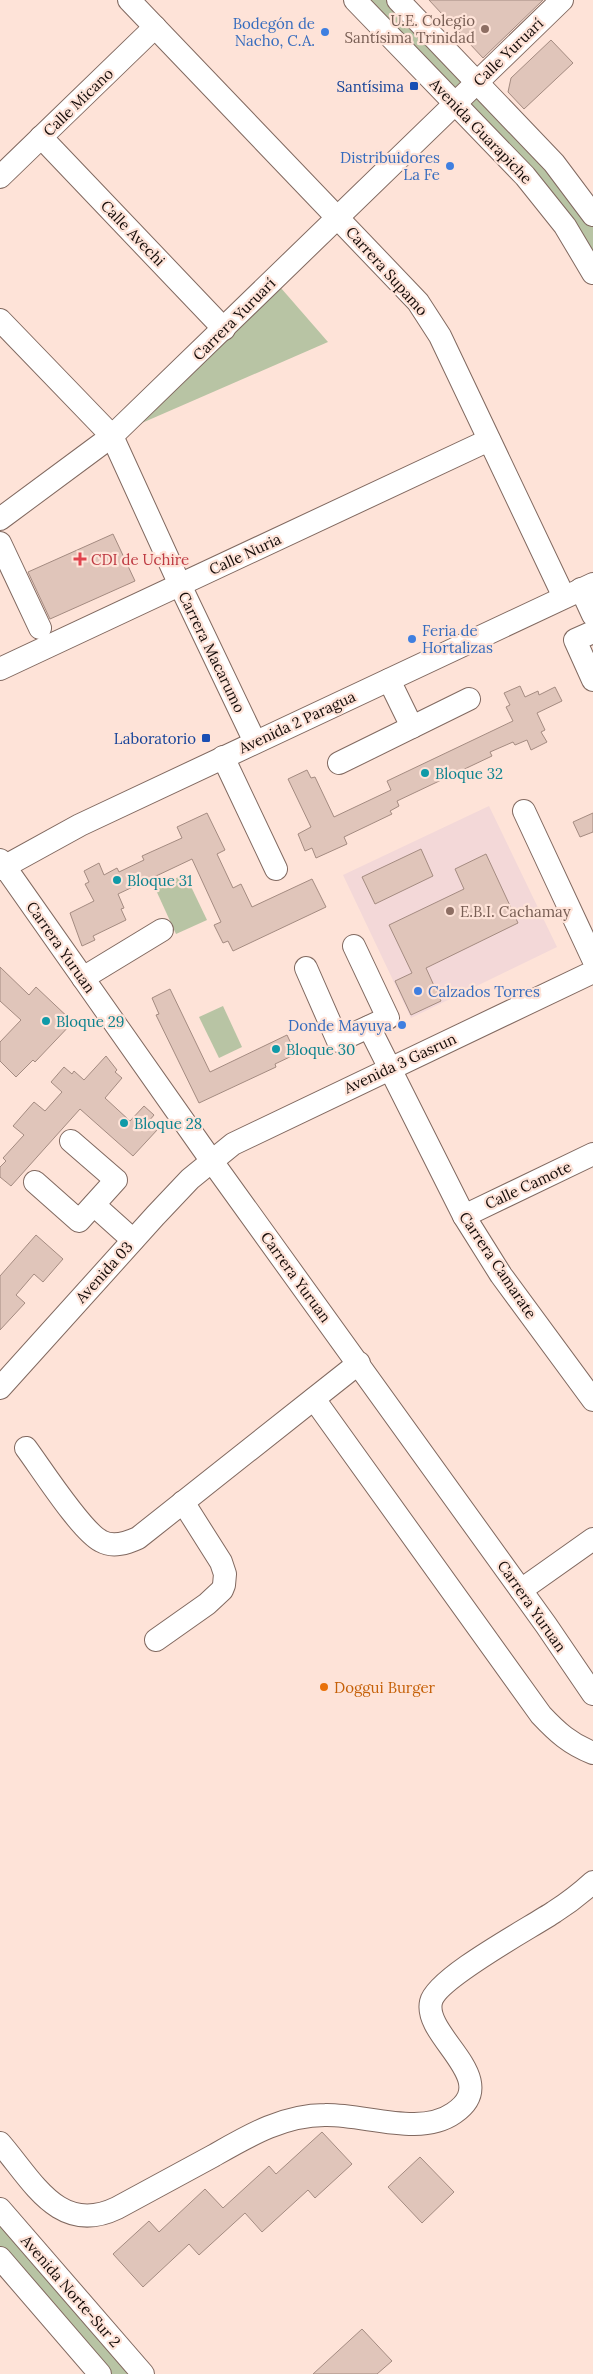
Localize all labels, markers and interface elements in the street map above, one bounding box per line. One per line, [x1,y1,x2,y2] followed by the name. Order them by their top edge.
[344,11,475,47] place label: U.E. Colegio Santísima Trinidad
[233,14,315,50] place label: Bodegón de Nacho, C.A.
[469,14,547,90] street label: Calle Yuruarí
[479,23,491,35] marker: U.E. Colegio Santísima Trinidad
[319,26,331,38] marker: Bodegón de Nacho, C.A.
[39,64,117,140] street label: Calle Micano
[425,74,536,188] street label: Avenida Guarapiche
[336,77,404,96] place label: Santísima
[408,80,420,92] marker: Santísima
[340,148,440,184] place label: Distribuidores La Fe
[444,160,456,172] marker: Distribuidores La Fe
[97,196,169,270] street label: Calle Avechi
[342,222,432,320] street label: Carrera Supamo
[189,274,279,364] street label: Carrera Yuruarí
[206,529,284,579] street label: Calle Nuria
[91,550,189,569] place label: CDI de Uchire
[73,552,87,566] marker: CDI de Uchire
[174,588,250,716] street label: Carrera Macarumo
[422,621,493,657] place label: Feria de Hortalizas
[406,633,418,645] marker: Feria de Hortalizas
[235,687,359,758] street label: Avenida 2 Paragua
[114,729,196,748] place label: Laboratorio
[200,732,212,744] marker: Laboratorio
[435,764,503,783] place label: Bloque 32
[419,767,431,779] marker: Bloque 32
[127,871,193,890] place label: Bloque 31
[111,874,123,886] marker: Bloque 31
[22,898,100,996] street label: Carrera Yuruan
[460,902,571,921] place label: E.B.I. Cachamay
[444,905,456,917] marker: E.B.I. Cachamay
[428,982,540,1001] place label: Calzados Torres
[412,985,424,997] marker: Calzados Torres
[56,1012,124,1031] place label: Bloque 29
[40,1015,52,1027] marker: Bloque 29
[288,1016,392,1035] place label: Donde Mayuya
[396,1019,408,1031] marker: Donde Mayuya
[340,1029,459,1098] street label: Avenida 3 Gasrun
[286,1040,355,1059] place label: Bloque 30
[270,1043,282,1055] marker: Bloque 30
[134,1114,202,1133] place label: Bloque 28
[118,1117,130,1129] marker: Bloque 28
[482,1157,574,1213] street label: Calle Camote
[455,1208,541,1322] street label: Carrera Camarate
[257,1228,335,1326] street label: Carrera Yuruan
[71,1237,137,1307] street label: Avenida 03
[493,1557,571,1655] street label: Carrera Yuruan
[334,1678,436,1697] place label: Doggui Burger
[318,1681,330,1693] marker: Doggui Burger
[17,2230,125,2351] street label: Avenida Norte-Sur 2

